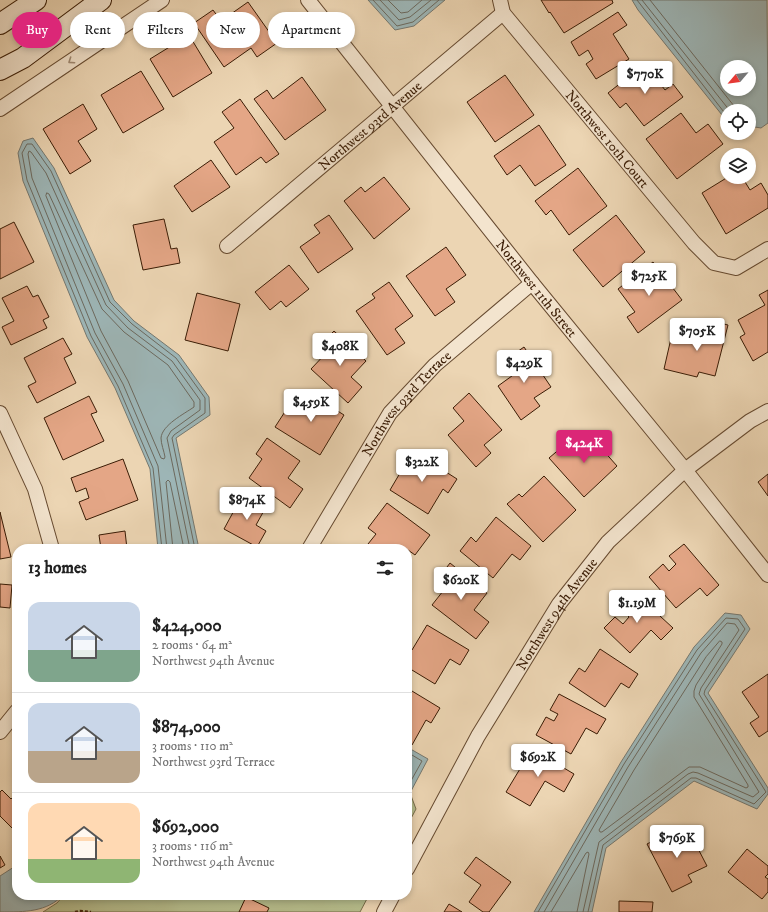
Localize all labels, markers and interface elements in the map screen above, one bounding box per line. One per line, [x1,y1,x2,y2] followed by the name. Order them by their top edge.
[12,12,62,48] chip: Buy
[70,12,125,48] chip: Rent
[133,12,198,48] chip: Filters
[206,12,260,48] chip: New
[268,12,355,48] chip: Apartment
[69,56,76,63] one-way arrow
[720,60,756,96] north arrow
[720,60,756,184] map controls
[617,61,673,95] pin: $770K
[627,66,663,82] text: $770K
[315,77,426,175] street label: Northwest 93rd Avenue
[561,87,653,193] street label: Northwest 10th Court
[720,104,756,140] button: locate
[720,148,756,184] button: layers
[491,236,581,342] street label: Northwest 11th Street
[621,263,677,297] pin: $725K
[631,268,667,284] text: $725K
[669,318,725,352] pin: $705K
[679,323,715,339] text: $705K
[312,333,368,367] pin: $408K
[321,338,359,354] text: $408K
[358,347,455,460] street label: Northwest 93rd Terrace
[496,350,552,384] pin: $429K
[506,355,542,371] text: $429K
[283,389,339,423] pin: $459K
[293,394,329,410] text: $459K
[556,430,612,464] pin: $424K
[565,435,603,451] text: $424K
[394,449,450,483] pin: $322K
[405,454,439,470] text: $322K
[219,487,275,521] pin: $874K
[229,492,265,508] text: $874K
[513,555,602,674] street label: Northwest 94th Avenue
[28,557,87,579] text: 13 homes
[374,557,396,579] icon: filters
[433,567,489,601] pin: $620K
[443,572,479,588] text: $620K
[604,590,670,624] pin: $1.19M
[618,595,656,611] text: $1.19M
[152,615,222,637] text: $424,000
[60,618,108,666] icon: home
[152,637,232,653] text: 2 rooms · 64 m²
[152,653,275,669] text: Northwest 94th Avenue
[152,716,221,738] text: $874,000
[60,719,108,767] icon: home
[152,738,233,754] text: 3 rooms · 110 m²
[510,744,566,778] pin: $692K
[520,749,556,765] text: $692K
[152,754,275,770] text: Northwest 93rd Terrace
[152,816,219,838] text: $692,000
[60,819,108,867] icon: home
[649,825,705,859] pin: $769K
[659,830,695,846] text: $769K
[152,838,233,854] text: 3 rooms · 116 m²
[152,854,275,870] text: Northwest 94th Avenue

